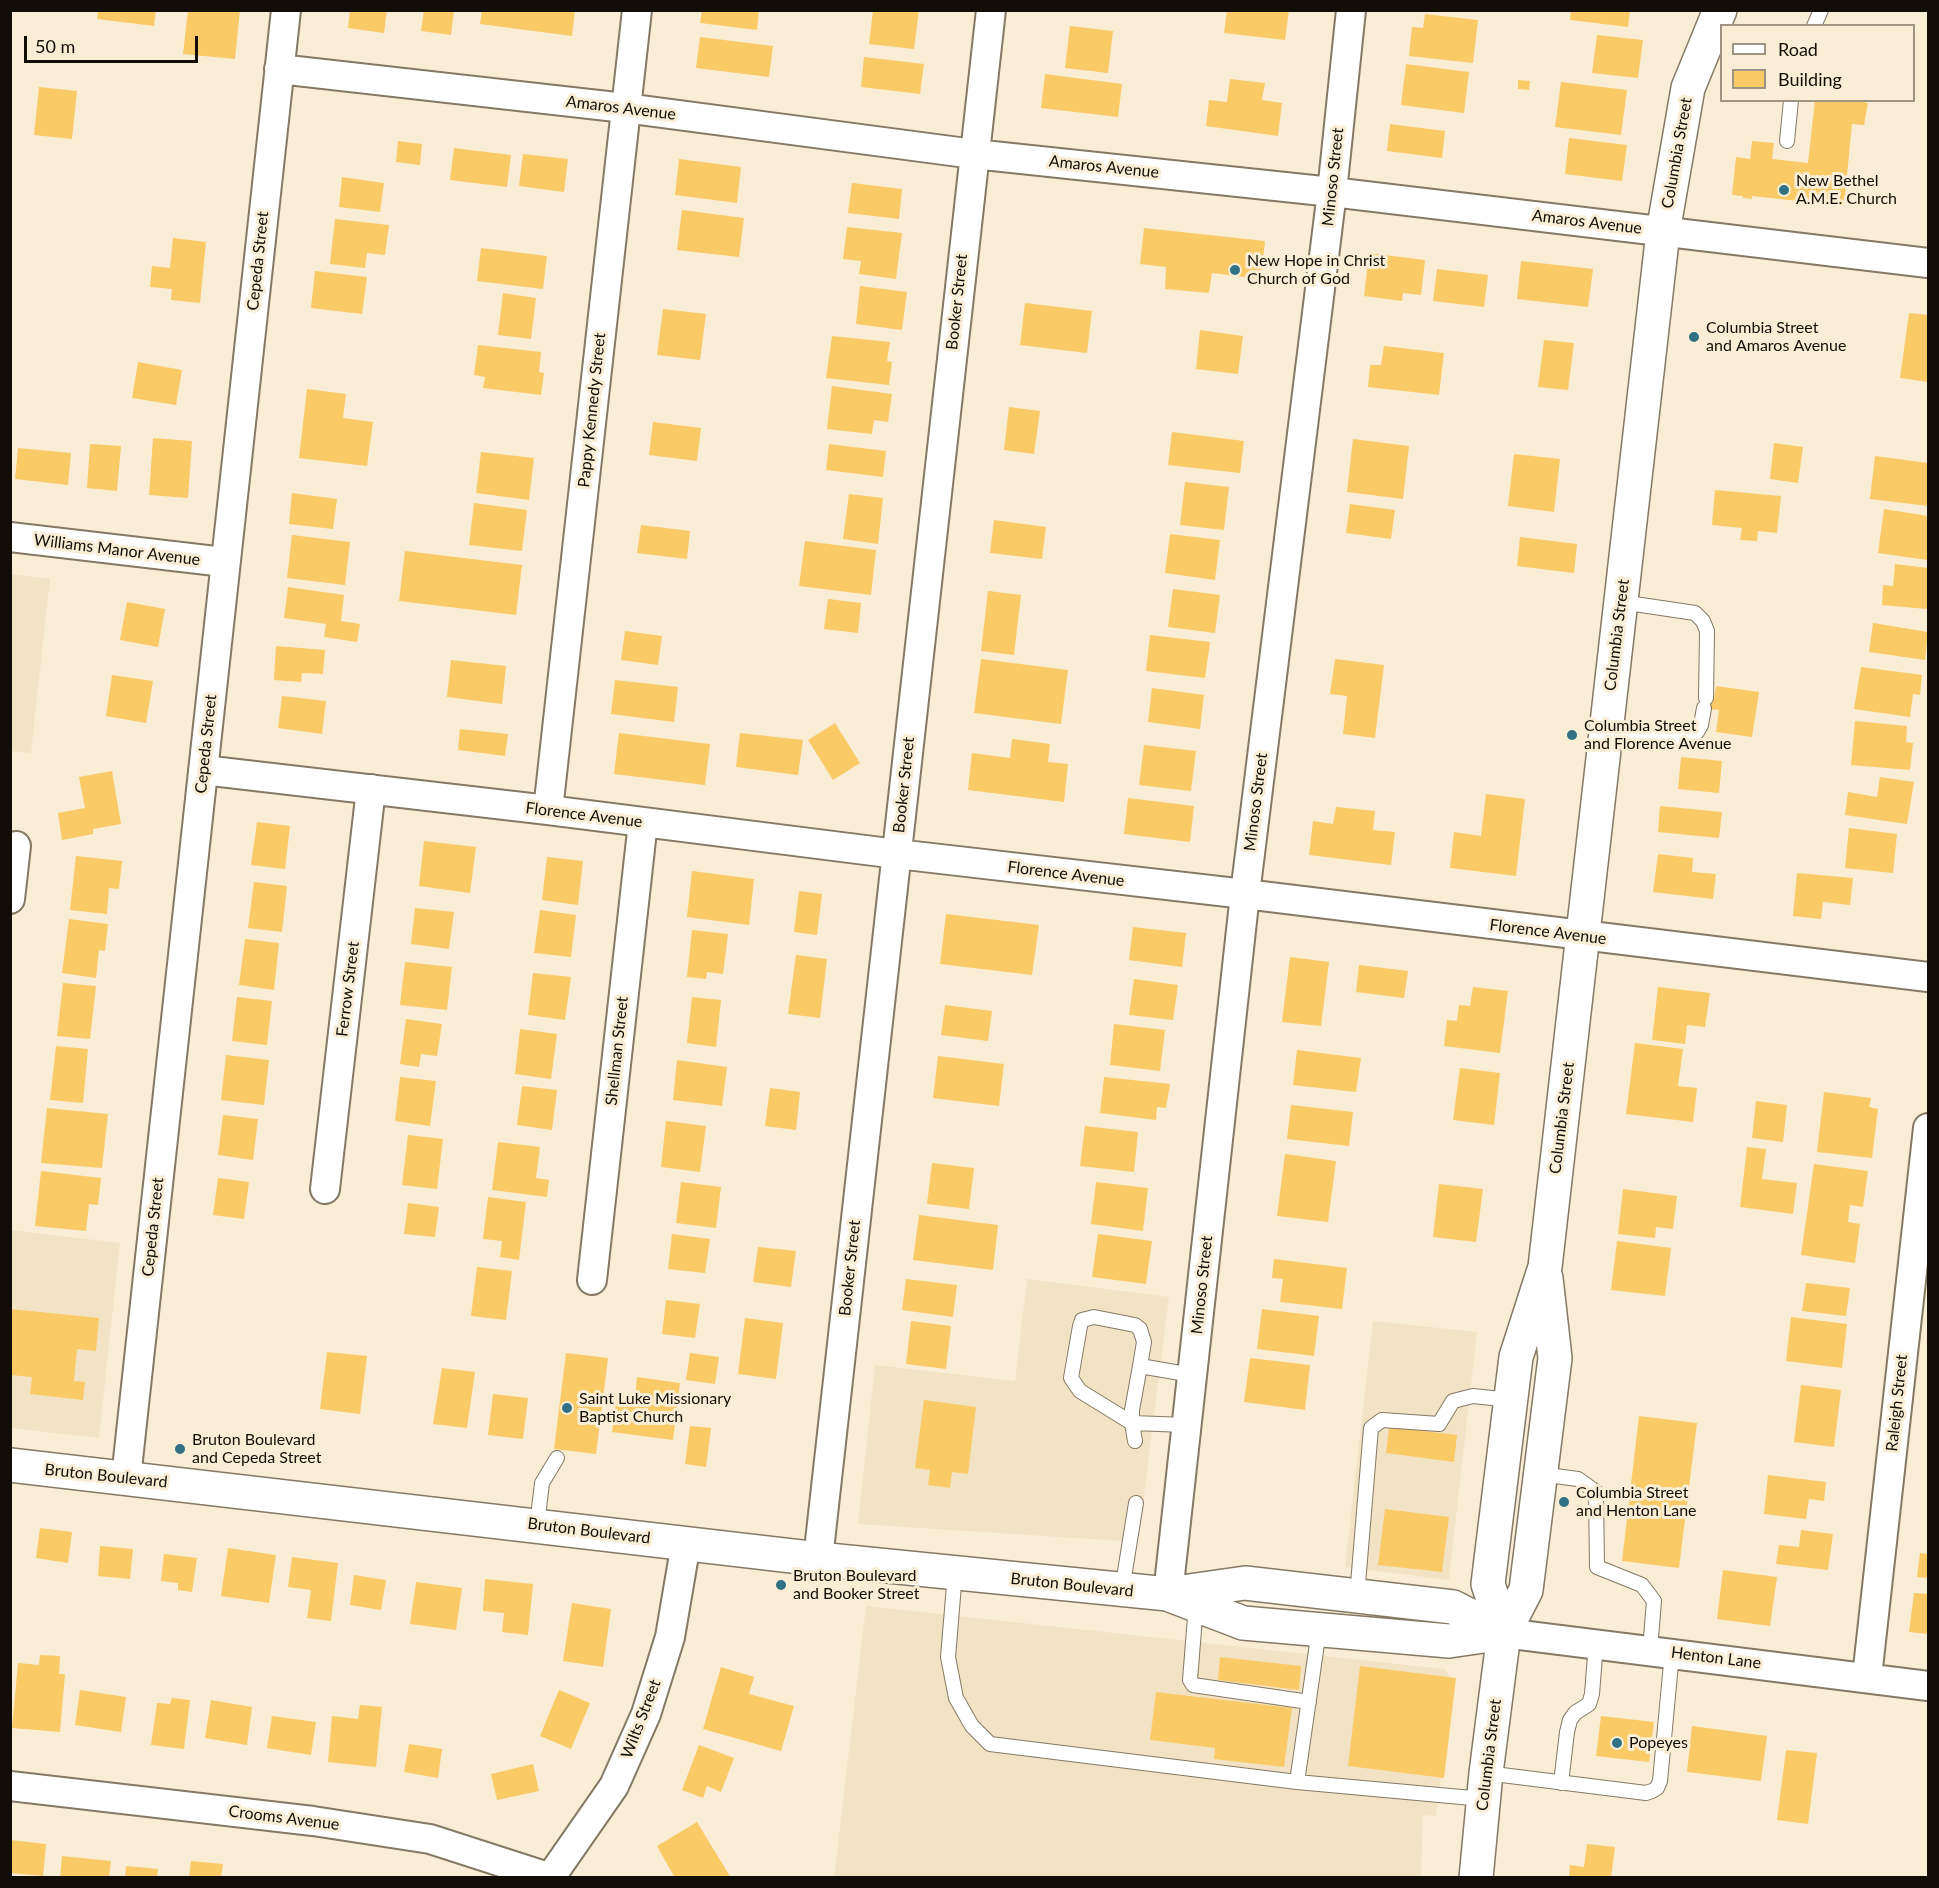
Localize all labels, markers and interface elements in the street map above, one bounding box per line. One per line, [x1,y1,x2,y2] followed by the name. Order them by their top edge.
[27,24,201,62] scale bar
[1720,24,1915,102] legend
[35,35,75,57] text: 50 m
[1778,38,1818,60] text: Road
[1778,68,1842,90] text: Building
[565,92,677,124] street label: Amaros Avenue
[1658,96,1696,210] street label: Columbia Street
[1318,127,1348,227] street label: Minoso Street
[1048,152,1160,182] street label: Amaros Avenue
[1796,171,1897,209] place label: New Bethel A.M.E. Church
[1777,183,1791,197] marker: New Bethel A.M.E. Church
[1531,206,1643,238] street label: Amaros Avenue
[243,211,273,311] street label: Cepeda Street
[1247,251,1385,289] place label: New Hope in Christ Church of God
[942,253,972,351] street label: Booker Street
[1228,263,1242,277] marker: New Hope in Christ Church of God
[1706,318,1846,356] place label: Columbia Street and Amaros Avenue
[1687,330,1701,344] marker: Columbia Street and Amaros Avenue
[574,332,610,488] street label: Pappy Kennedy Street
[33,530,201,570] street label: Williams Manor Avenue
[1601,578,1633,692] street label: Columbia Street
[191,694,221,794] street label: Cepeda Street
[1584,716,1732,754] place label: Columbia Street and Florence Avenue
[1565,728,1579,742] marker: Columbia Street and Florence Avenue
[889,736,919,834] street label: Booker Street
[1240,752,1272,852] street label: Minoso Street
[524,798,644,832] street label: Florence Avenue
[1006,857,1126,891] street label: Florence Avenue
[1488,915,1608,949] street label: Florence Avenue
[333,940,363,1038] street label: Ferrow Street
[602,995,632,1107] street label: Shellman Street
[1546,1061,1578,1175] street label: Columbia Street
[138,1177,168,1277] street label: Cepeda Street
[835,1219,865,1317] street label: Booker Street
[1187,1235,1217,1335] street label: Minoso Street
[1882,1354,1912,1452] street label: Raleigh Street
[579,1389,731,1427] place label: Saint Luke Missionary Baptist Church
[560,1401,574,1415] marker: Saint Luke Missionary Baptist Church
[192,1430,321,1468] place label: Bruton Boulevard and Cepeda Street
[173,1442,187,1456] marker: Bruton Boulevard and Cepeda Street
[44,1460,168,1492] street label: Bruton Boulevard
[1576,1483,1697,1521] place label: Columbia Street and Henton Lane
[1557,1495,1571,1509] marker: Columbia Street and Henton Lane
[527,1514,651,1548] street label: Bruton Boulevard
[793,1566,919,1604] place label: Bruton Boulevard and Booker Street
[1010,1569,1134,1601] street label: Bruton Boulevard
[774,1578,788,1592] marker: Bruton Boulevard and Booker Street
[1670,1643,1762,1673] street label: Henton Lane
[617,1677,665,1761] street label: Wilts Street
[1473,1698,1505,1812] street label: Columbia Street
[1629,1733,1688,1753] place label: Popeyes
[1610,1736,1624,1750] marker: Popeyes
[228,1802,340,1834] street label: Crooms Avenue

